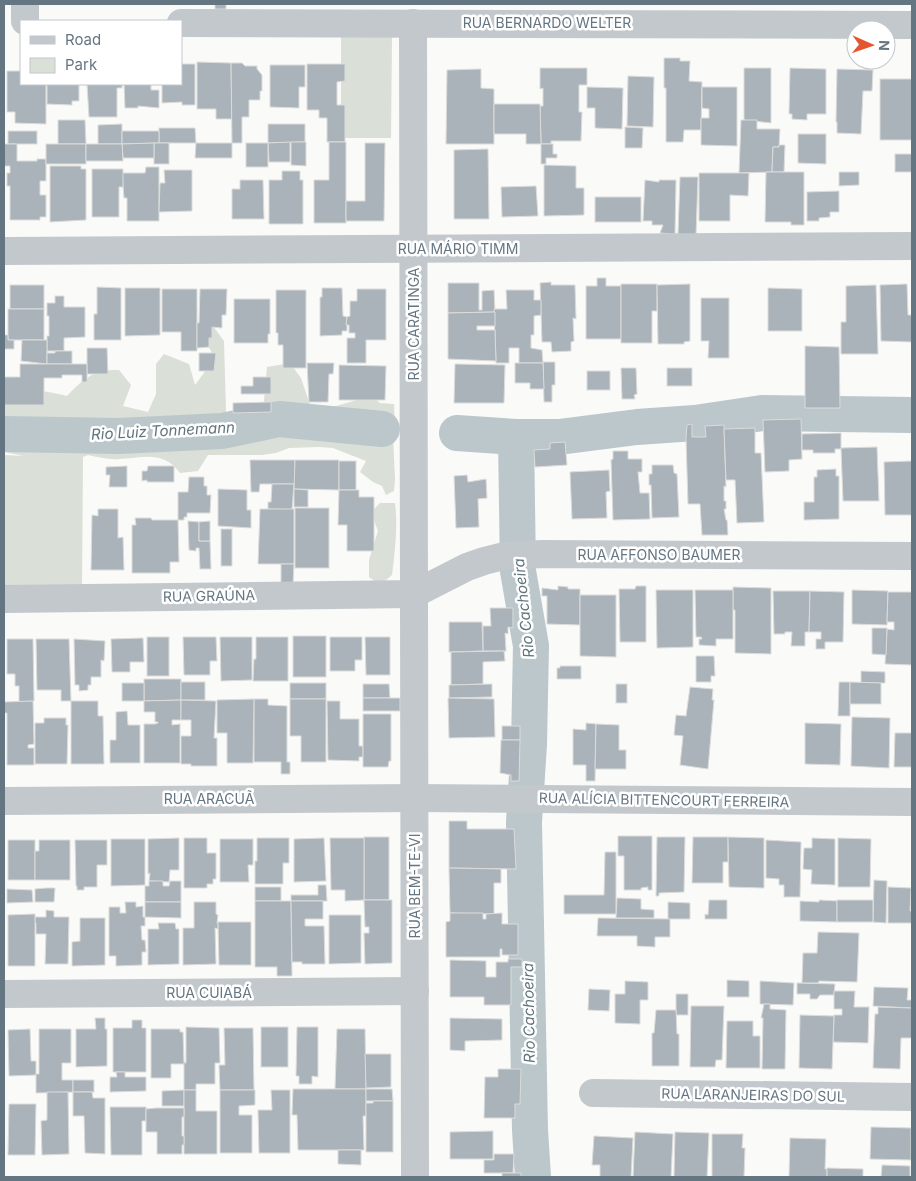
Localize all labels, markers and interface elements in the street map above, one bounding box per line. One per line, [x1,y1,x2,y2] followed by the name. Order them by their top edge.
[463,14,631,31] street label: RUA BERNARDO WELTER
[20,20,182,85] legend
[846,20,896,70] north arrow
[65,30,101,49] text: Road
[876,40,893,51] text: N
[65,55,98,74] text: Park
[398,240,518,257] street label: RUA MÁRIO TIMM
[405,267,422,380] street label: RUA CARATINGA
[91,417,235,444] water label: Rio Luiz Tonnemann
[578,546,740,563] street label: RUA AFFONSO BAUMER
[509,557,538,659] water label: Rio Cachoeira
[163,586,256,605] street label: RUA GRAÚNA
[539,789,790,810] street label: RUA ALÍCIA BITTENCOURT FERREIRA
[164,790,255,807] street label: RUA ARACUÃ
[406,834,423,938] street label: RUA BEM-TE-VI
[518,963,539,1063] water label: Rio Cachoeira
[166,984,252,1001] street label: RUA CUIABÁ
[661,1084,845,1105] street label: RUA LARANJEIRAS DO SUL

